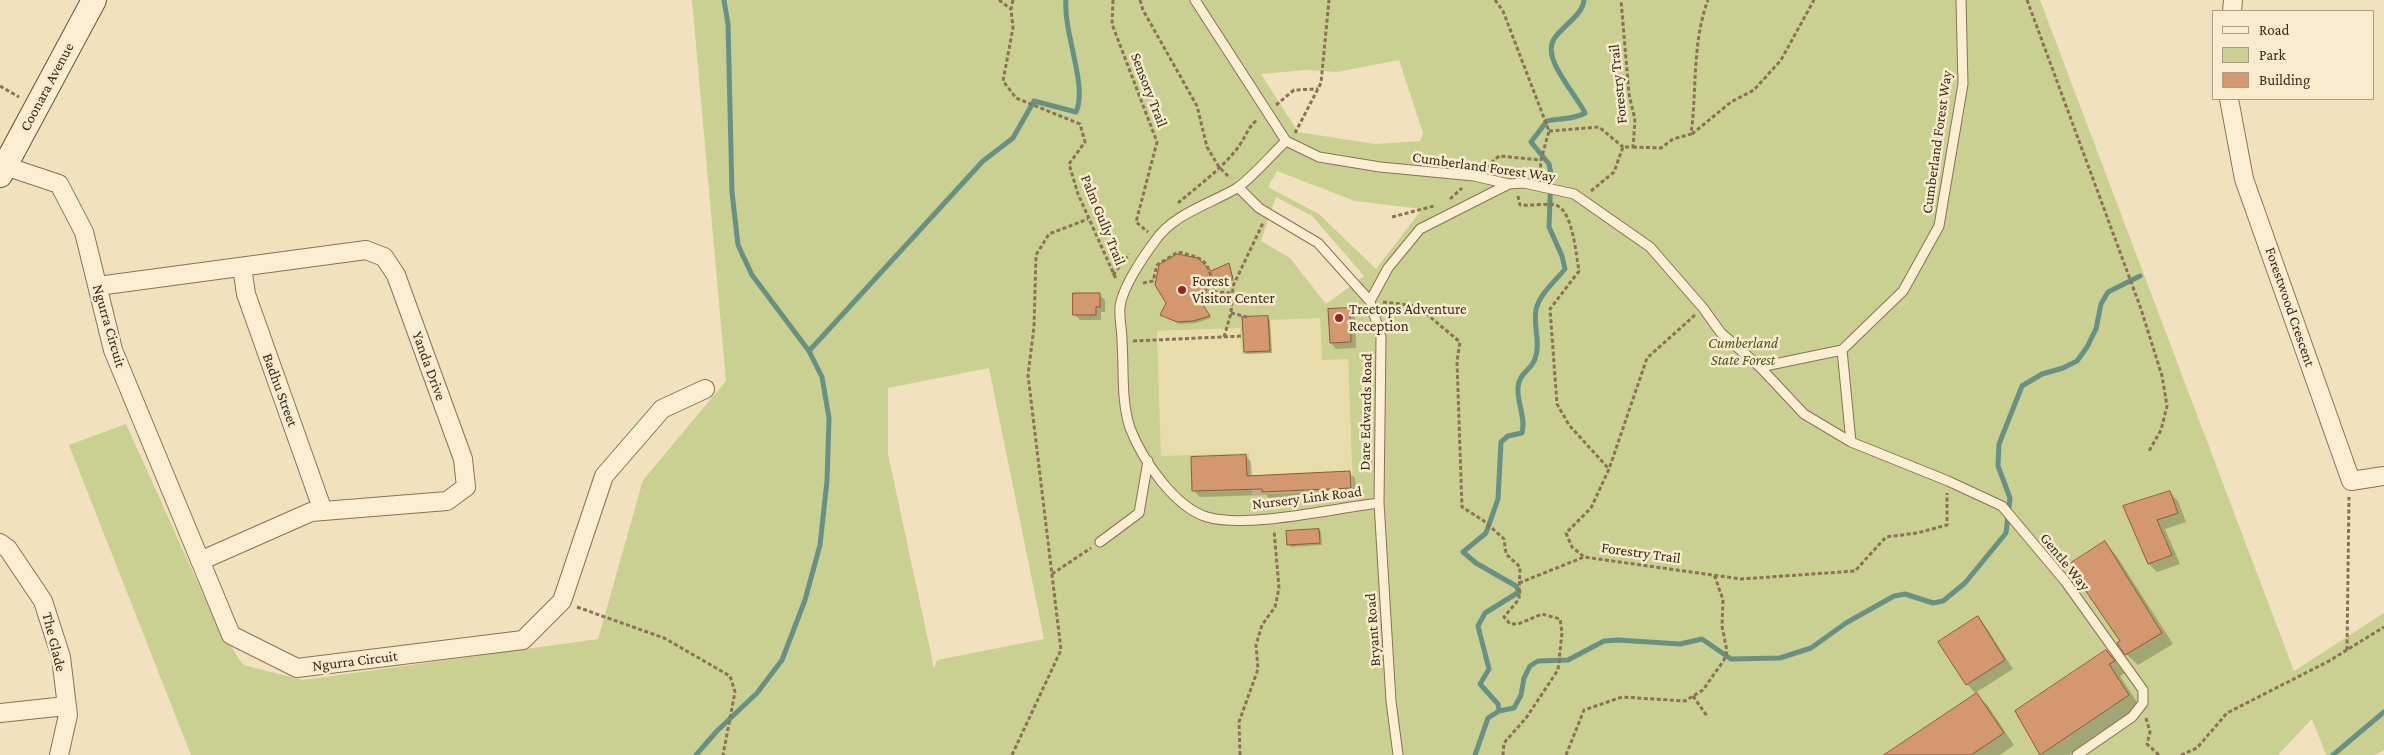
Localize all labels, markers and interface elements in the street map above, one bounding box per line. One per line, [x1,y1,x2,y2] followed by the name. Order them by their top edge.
[2212,10,2374,100] legend
[2259,22,2289,38] text: Road
[16,40,78,134] street label: Coonara Avenue
[1605,43,1631,125] street label: Forestry Trail
[2259,47,2286,63] text: Park
[1127,50,1171,130] street label: Sensory Trail
[1918,69,1956,215] street label: Cumberland Forest Way
[2259,72,2310,88] text: Building
[1411,148,1557,186] street label: Cumberland Forest Way
[1077,172,1129,268] street label: Palm Gully Trail
[2261,245,2319,369] street label: Forestwood Crescent
[1192,272,1275,307] place label: Forest Visitor Center
[89,282,129,370] street label: Ngurra Circuit
[1176,284,1188,296] marker: Forest Visitor Center
[1349,300,1467,335] place label: Treetops Adventure Reception
[1333,312,1345,324] marker: Treetops Adventure Reception
[408,329,450,403] street label: Yanda Drive
[1708,334,1778,369] park label: Cumberland State Forest
[258,351,302,429] street label: Badhu Street
[1356,353,1376,471] street label: Dare Edwards Road
[1251,482,1363,514] street label: Nursery Link Road
[2036,529,2094,595] street label: Gentle Way
[1600,539,1682,567] street label: Forestry Trail
[1361,593,1385,667] street label: Bryant Road
[38,610,70,674] street label: The Glade
[311,647,399,675] street label: Ngurra Circuit

